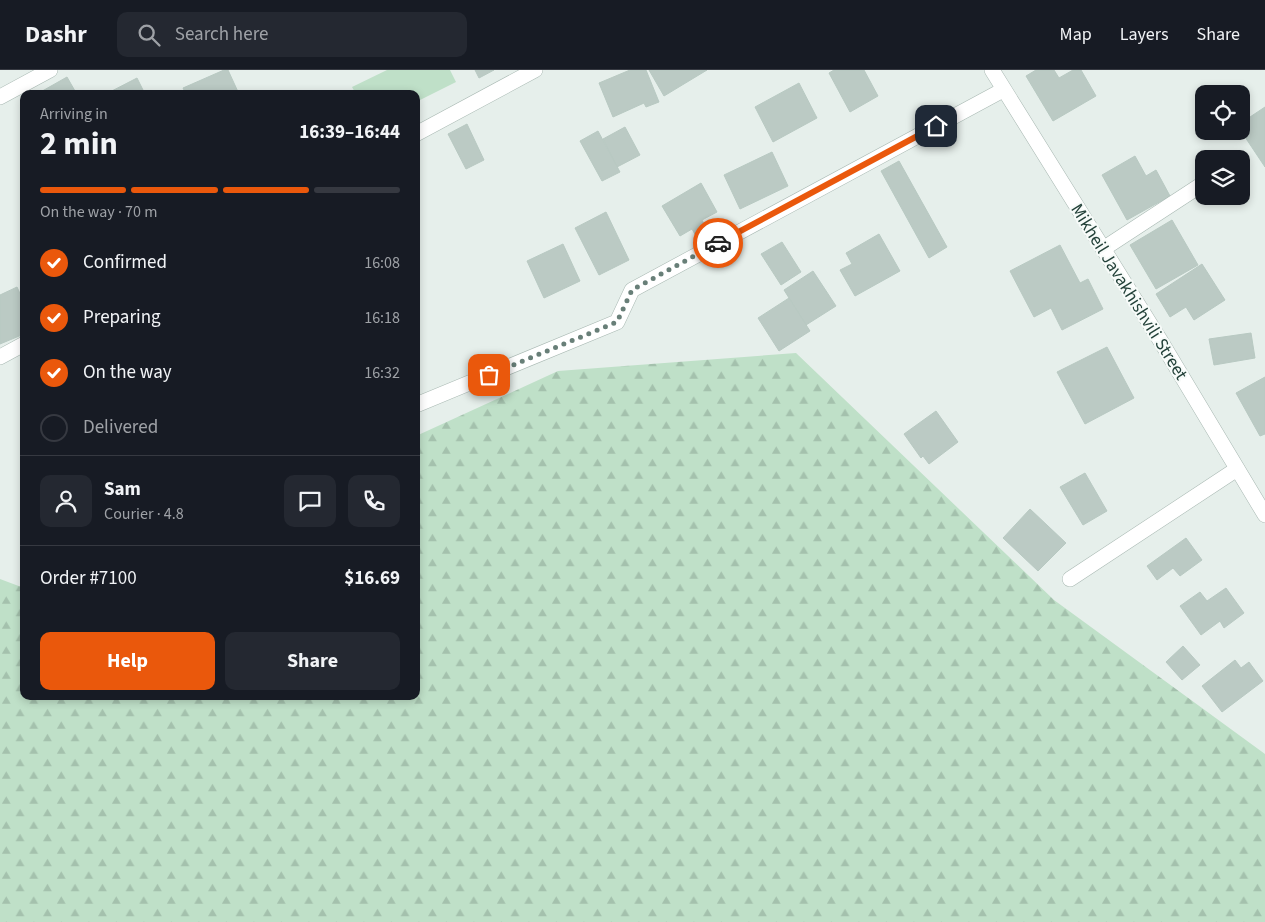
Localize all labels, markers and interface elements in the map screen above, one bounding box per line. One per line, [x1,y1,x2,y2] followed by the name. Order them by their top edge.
[117,12,467,57] search box
[25,17,87,52] text: Dashr
[135,21,163,49] icon: search
[175,21,268,48] text: Search here
[1060,22,1092,47] text: Map
[1120,22,1169,47] text: Layers
[1197,22,1240,47] text: Share
[1195,85,1250,205] map controls
[1195,85,1250,140] button: locate
[40,103,108,125] text: Arriving in
[915,105,957,147] pin
[922,112,950,140] icon: home
[299,119,400,146] text: 16:39–16:44
[40,121,118,167] text: 2 min
[1195,150,1250,205] button: layers
[1064,199,1194,385] street label: Mikheil Javakhishvili Street
[40,201,157,223] text: On the way · 70 m
[693,218,743,268] courier
[704,229,732,257] icon: car
[40,249,68,277] icon: check
[83,249,167,276] text: Confirmed
[364,252,400,274] text: 16:08
[40,304,68,332] icon: check
[83,304,161,331] text: Preparing
[364,307,400,329] text: 16:18
[468,354,510,396] pin
[40,359,68,387] icon: check
[83,359,172,386] text: On the way
[475,361,503,389] icon: bag
[364,362,400,384] text: 16:32
[83,414,158,441] text: Delivered
[40,475,92,527] button: person
[284,475,336,527] button: chat
[348,475,400,527] button: phone
[104,476,141,503] text: Sam
[104,503,184,525] text: Courier · 4.8
[40,565,137,592] text: Order #7100
[344,565,400,592] text: $16.69
[40,632,215,690] button: Help
[225,632,400,690] button: Share

